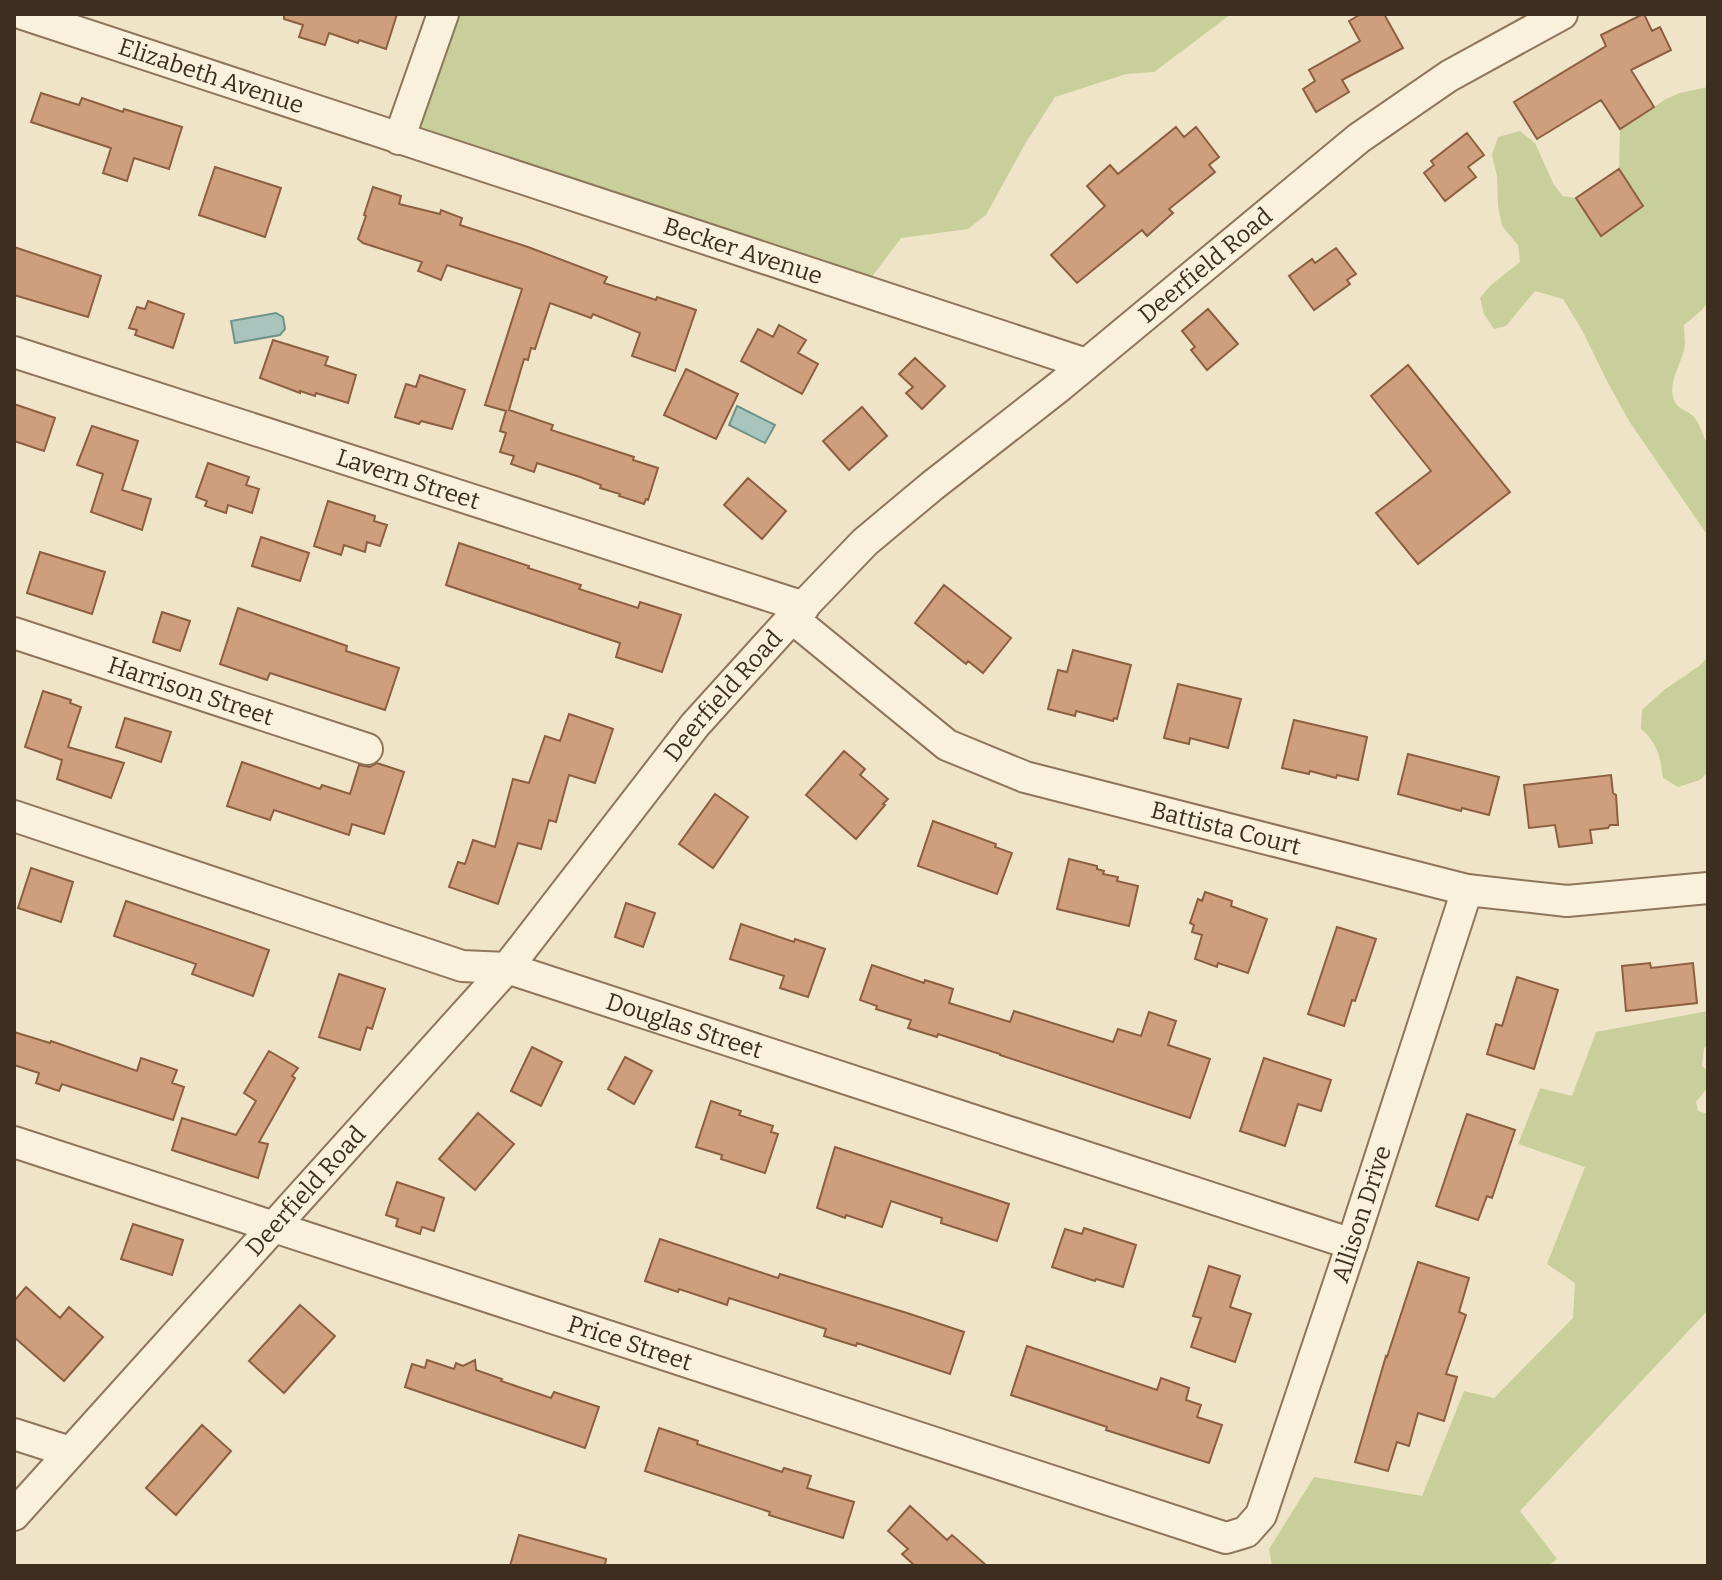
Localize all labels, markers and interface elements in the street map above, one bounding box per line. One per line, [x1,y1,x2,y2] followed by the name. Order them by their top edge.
[115,32,307,119] street label: Elizabeth Avenue
[1133,202,1278,329] street label: Deerfield Road
[660,212,826,290] street label: Becker Avenue
[333,443,483,515] street label: Lavern Street
[658,625,788,767] street label: Deerfield Road
[104,651,277,731] street label: Harrison Street
[1148,796,1304,861] street label: Battista Court
[603,987,766,1065] street label: Douglas Street
[240,1120,372,1262] street label: Deerfield Road
[1326,1142,1397,1286] street label: Allison Drive
[564,1310,696,1377] street label: Price Street

